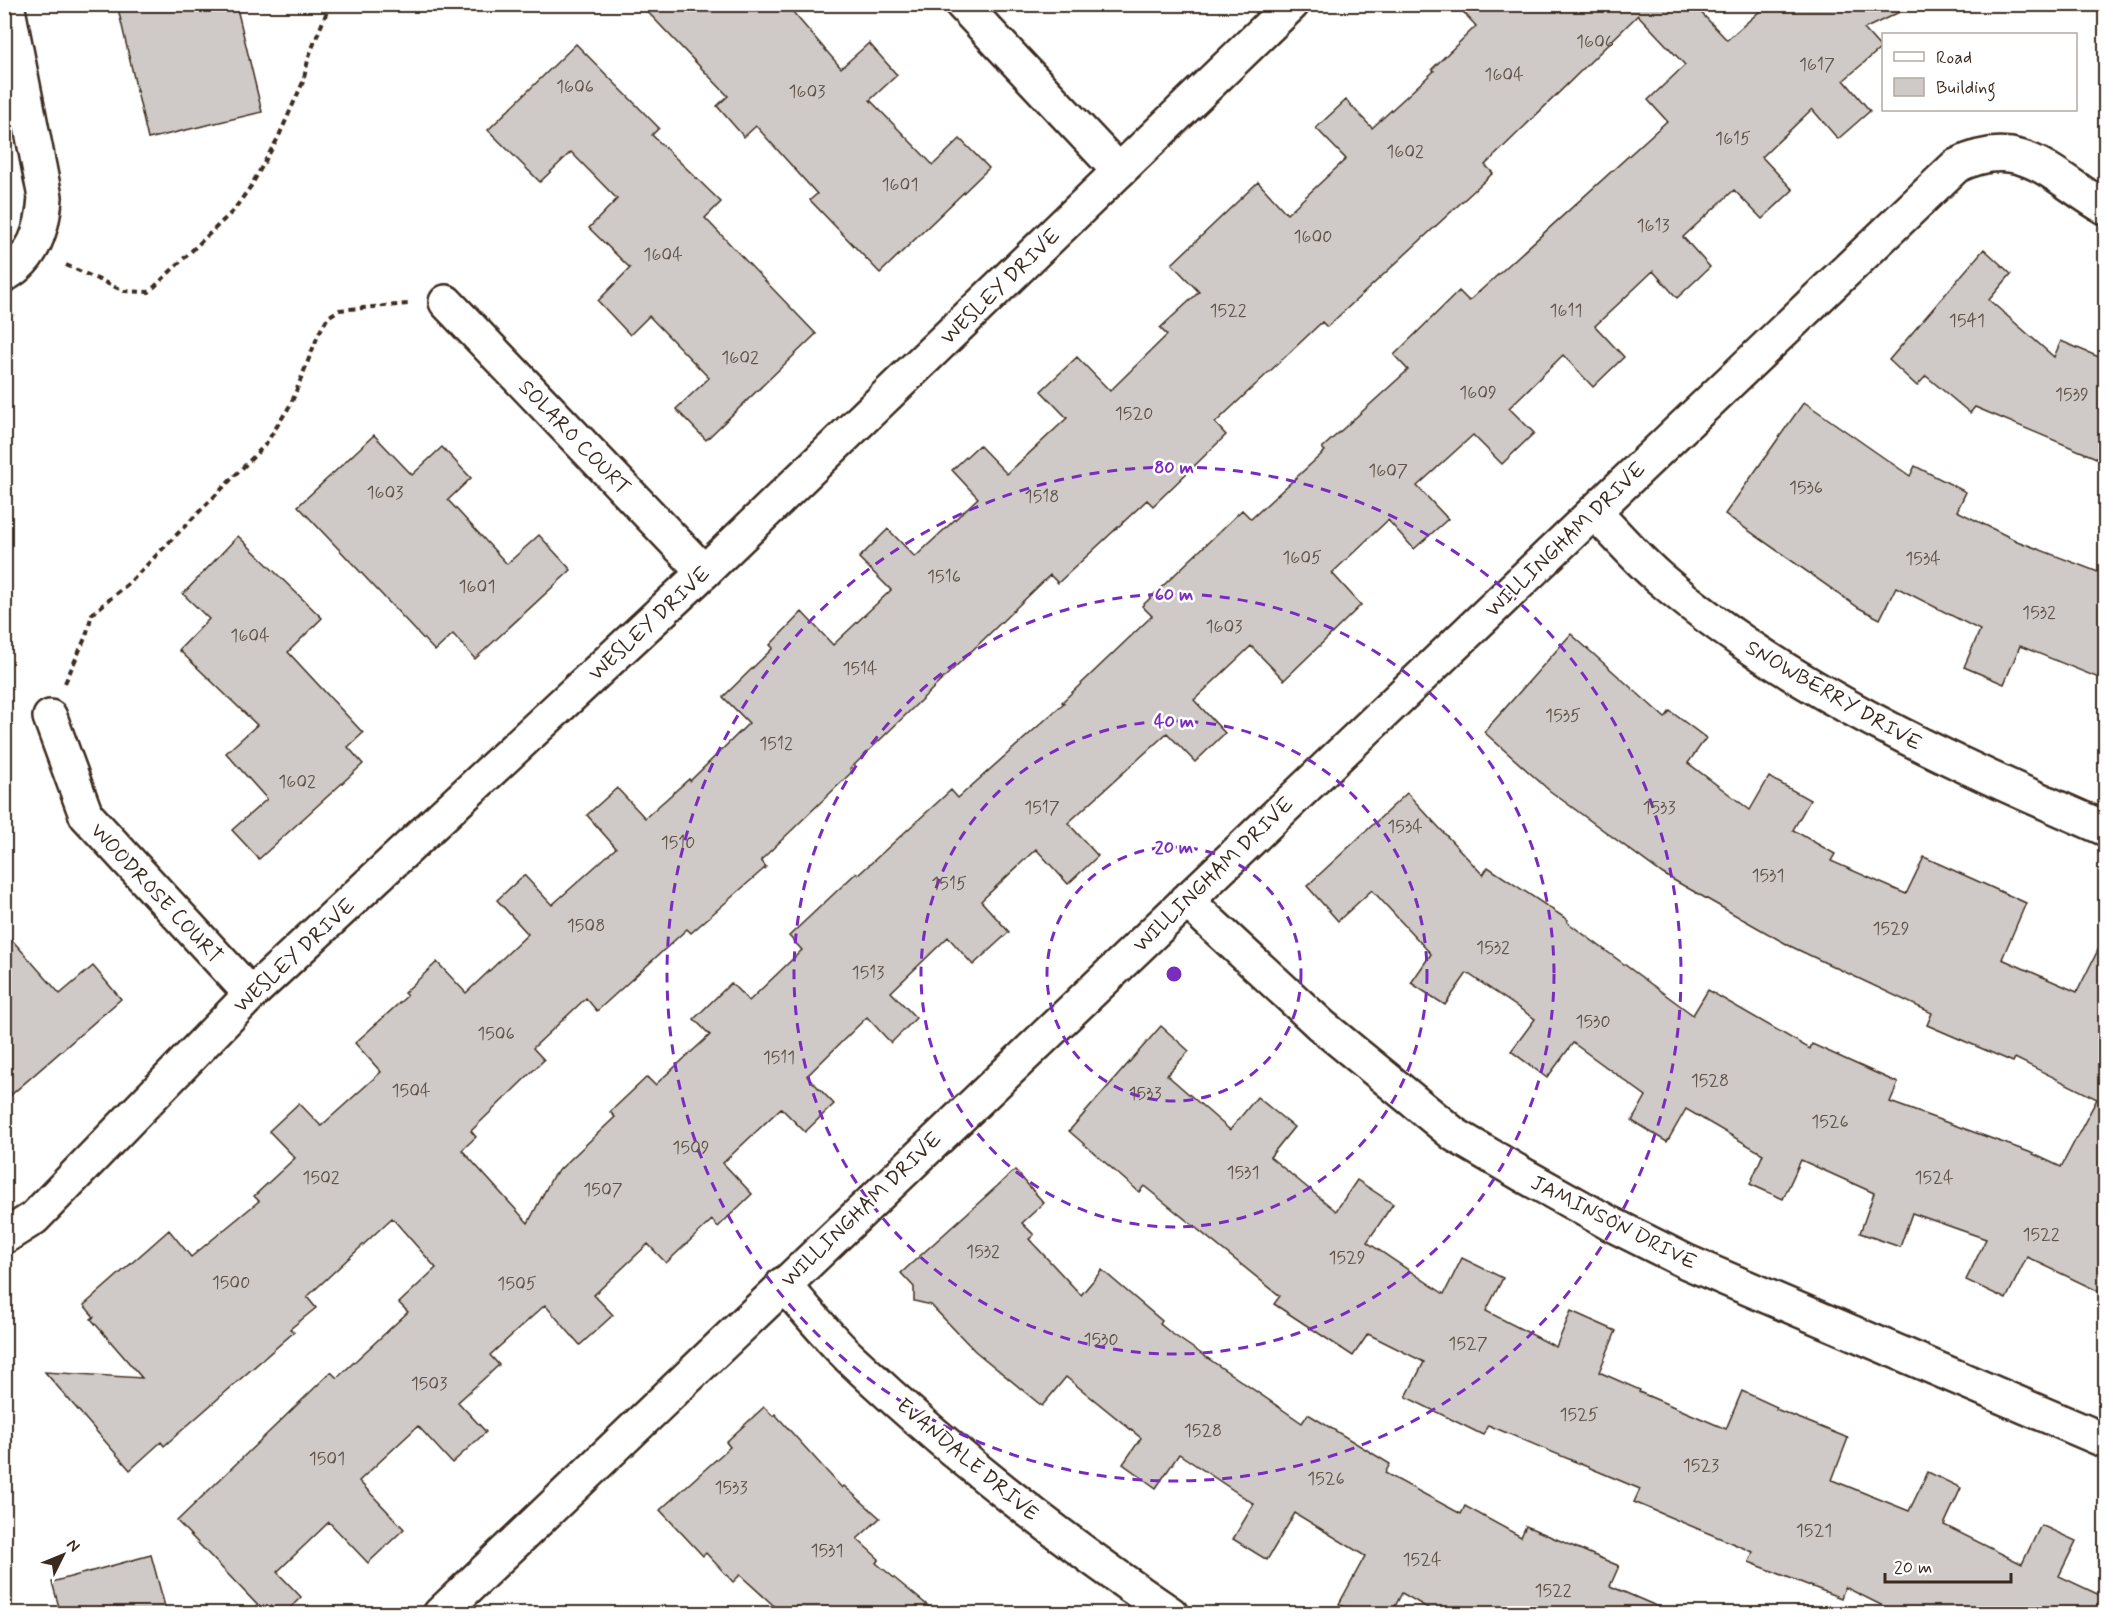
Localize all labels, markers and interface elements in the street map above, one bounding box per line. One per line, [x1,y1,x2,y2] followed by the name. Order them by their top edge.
[1576,30,1614,54] house number: 1606
[1882,33,2077,111] legend
[1936,46,1972,70] text: Road
[1799,53,1835,77] house number: 1617
[1484,63,1524,87] house number: 1604
[556,75,594,99] house number: 1606
[1936,76,1996,102] text: Building
[789,80,825,104] house number: 1603
[1715,127,1751,151] house number: 1615
[1386,140,1424,164] house number: 1602
[882,173,918,197] house number: 1601
[1636,214,1670,238] house number: 1613
[935,222,1067,351] street label: WESLEY DRIVE
[1294,225,1332,249] house number: 1600
[643,243,683,267] house number: 1604
[1209,299,1247,323] house number: 1522
[1549,299,1583,323] house number: 1611
[1949,309,1985,333] house number: 1541
[721,346,759,370] house number: 1602
[512,374,636,501] street label: SOLARO COURT
[1459,381,1497,405] house number: 1609
[2055,383,2089,407] house number: 1539
[1115,402,1153,426] house number: 1520
[1154,456,1194,480] text: 80 m
[1479,456,1652,624] street label: WILLINGHAM DRIVE
[1368,459,1408,483] house number: 1607
[1789,476,1823,500] house number: 1536
[367,481,403,505] house number: 1603
[1025,485,1059,509] house number: 1518
[1282,546,1322,570] house number: 1605
[1905,547,1941,571] house number: 1534
[583,560,717,687] street label: WESLEY DRIVE
[927,565,961,589] house number: 1516
[459,575,495,599] house number: 1601
[1155,583,1193,607] text: 60 m
[2022,601,2056,625] house number: 1532
[1206,615,1242,639] house number: 1603
[230,624,270,648] house number: 1604
[1740,634,1927,758] street label: SNOWBERRY DRIVE
[842,657,878,681] house number: 1514
[1545,704,1581,728] house number: 1535
[1154,710,1194,734] text: 40 m
[759,732,793,756] house number: 1512
[278,770,316,794] house number: 1602
[1127,791,1300,959] street label: WILLINGHAM DRIVE
[1024,796,1060,820] house number: 1517
[1642,796,1676,820] house number: 1533
[1387,815,1423,839] house number: 1534
[84,817,229,970] street label: WOODROSE COURT
[661,831,695,855] house number: 1510
[1155,836,1193,860] text: 20 m
[1751,864,1785,888] house number: 1531
[931,872,967,896] house number: 1515
[228,892,362,1019] street label: WESLEY DRIVE
[567,914,605,938] house number: 1508
[1872,917,1910,941] house number: 1529
[1476,936,1510,960] house number: 1532
[852,961,884,985] house number: 1513
[1164,964,1184,984] centre of rings
[1575,1010,1611,1034] house number: 1530
[477,1022,515,1046] house number: 1506
[763,1046,795,1070] house number: 1511
[1691,1069,1729,1093] house number: 1528
[392,1079,430,1103] house number: 1504
[1128,1082,1162,1106] house number: 1533
[1811,1110,1849,1134] house number: 1526
[775,1126,948,1294] street label: WILLINGHAM DRIVE
[672,1136,710,1160] house number: 1509
[1226,1161,1260,1185] house number: 1531
[302,1166,340,1190] house number: 1502
[1915,1166,1953,1190] house number: 1524
[1526,1169,1701,1277] street label: JAMINSON DRIVE
[583,1178,623,1202] house number: 1507
[2022,1223,2060,1247] house number: 1522
[966,1240,1000,1264] house number: 1532
[1328,1246,1366,1270] house number: 1529
[212,1271,250,1295] house number: 1500
[497,1272,537,1296] house number: 1505
[1083,1328,1119,1352] house number: 1530
[1448,1332,1488,1356] house number: 1527
[411,1372,447,1396] house number: 1503
[890,1392,1044,1528] street label: EVANDALE DRIVE
[1559,1403,1599,1427] house number: 1525
[1184,1419,1222,1443] house number: 1528
[309,1447,345,1471] house number: 1501
[1683,1454,1719,1478] house number: 1523
[1307,1467,1345,1491] house number: 1526
[714,1476,748,1500] house number: 1533
[1796,1519,1832,1543] house number: 1521
[33,1525,93,1585] north arrow
[62,1535,84,1557] text: N
[810,1539,844,1563] house number: 1531
[1885,1546,2011,1584] scale bar
[1403,1548,1441,1572] house number: 1524
[1894,1556,1932,1580] text: 20 m
[1534,1579,1572,1603] house number: 1522

